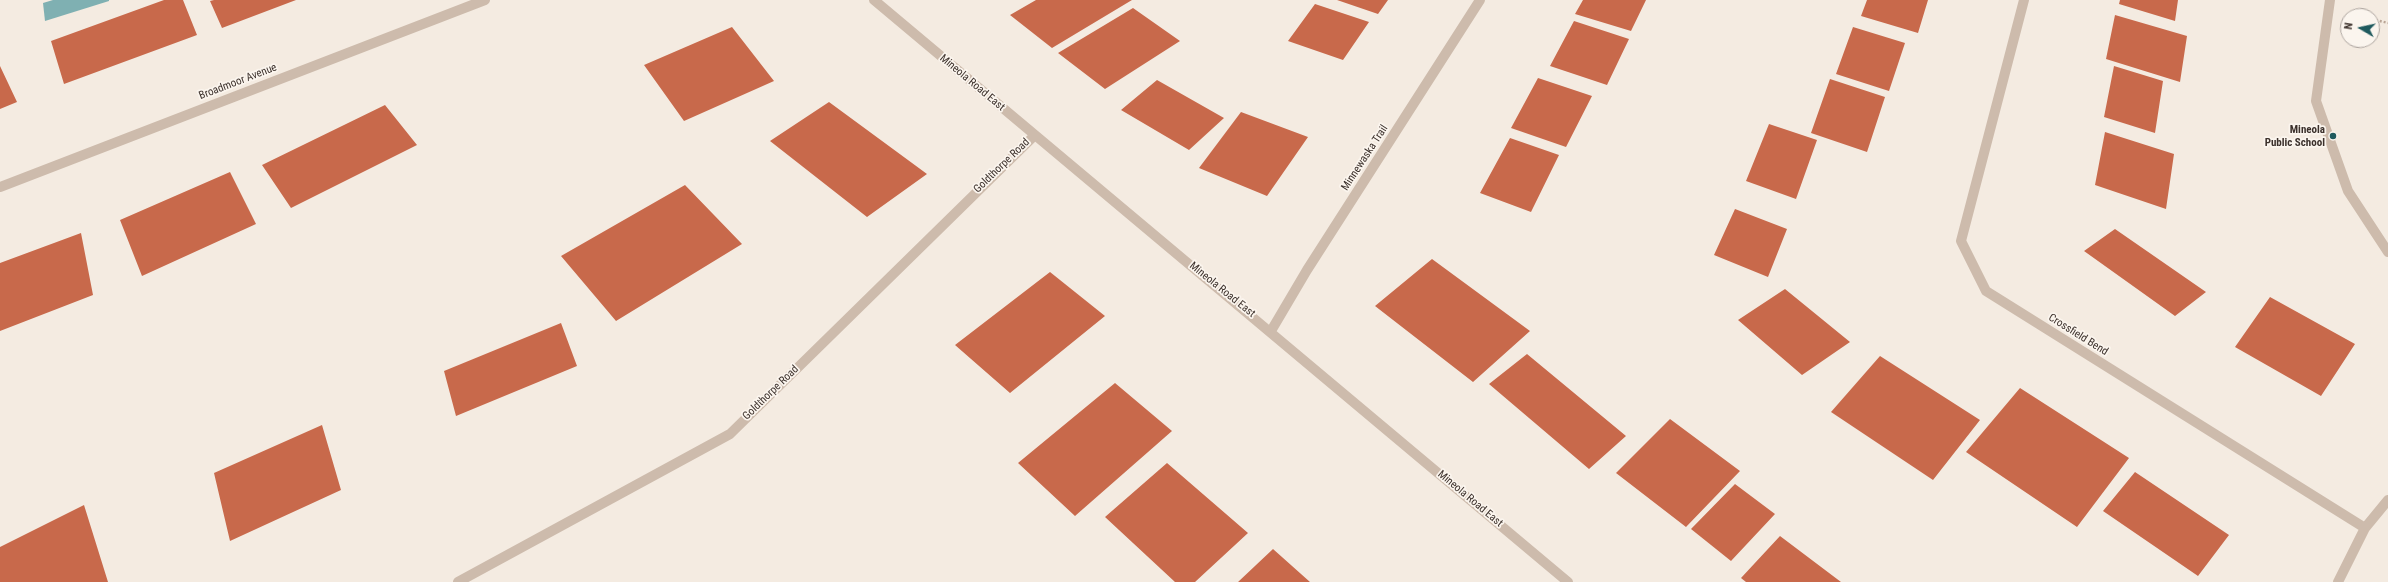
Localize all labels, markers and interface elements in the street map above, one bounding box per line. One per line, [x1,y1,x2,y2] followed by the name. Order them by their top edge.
[2340,8,2380,48] north arrow
[2342,22,2356,31] text: N
[937,52,1007,114] street label: Mineola Road East
[197,61,279,103] street label: Broadmoor Avenue
[1339,123,1391,193] street label: Minnewaska Trail
[2265,123,2325,149] place label: Mineola Public School
[2328,131,2338,141] marker: Mineola Public School
[971,136,1033,196] street label: Goldthorpe Road
[1186,259,1258,321] street label: Mineola Road East
[2046,311,2110,359] street label: Crossfield Bend
[740,363,802,423] street label: Goldthorpe Road
[1435,468,1505,530] street label: Mineola Road East

